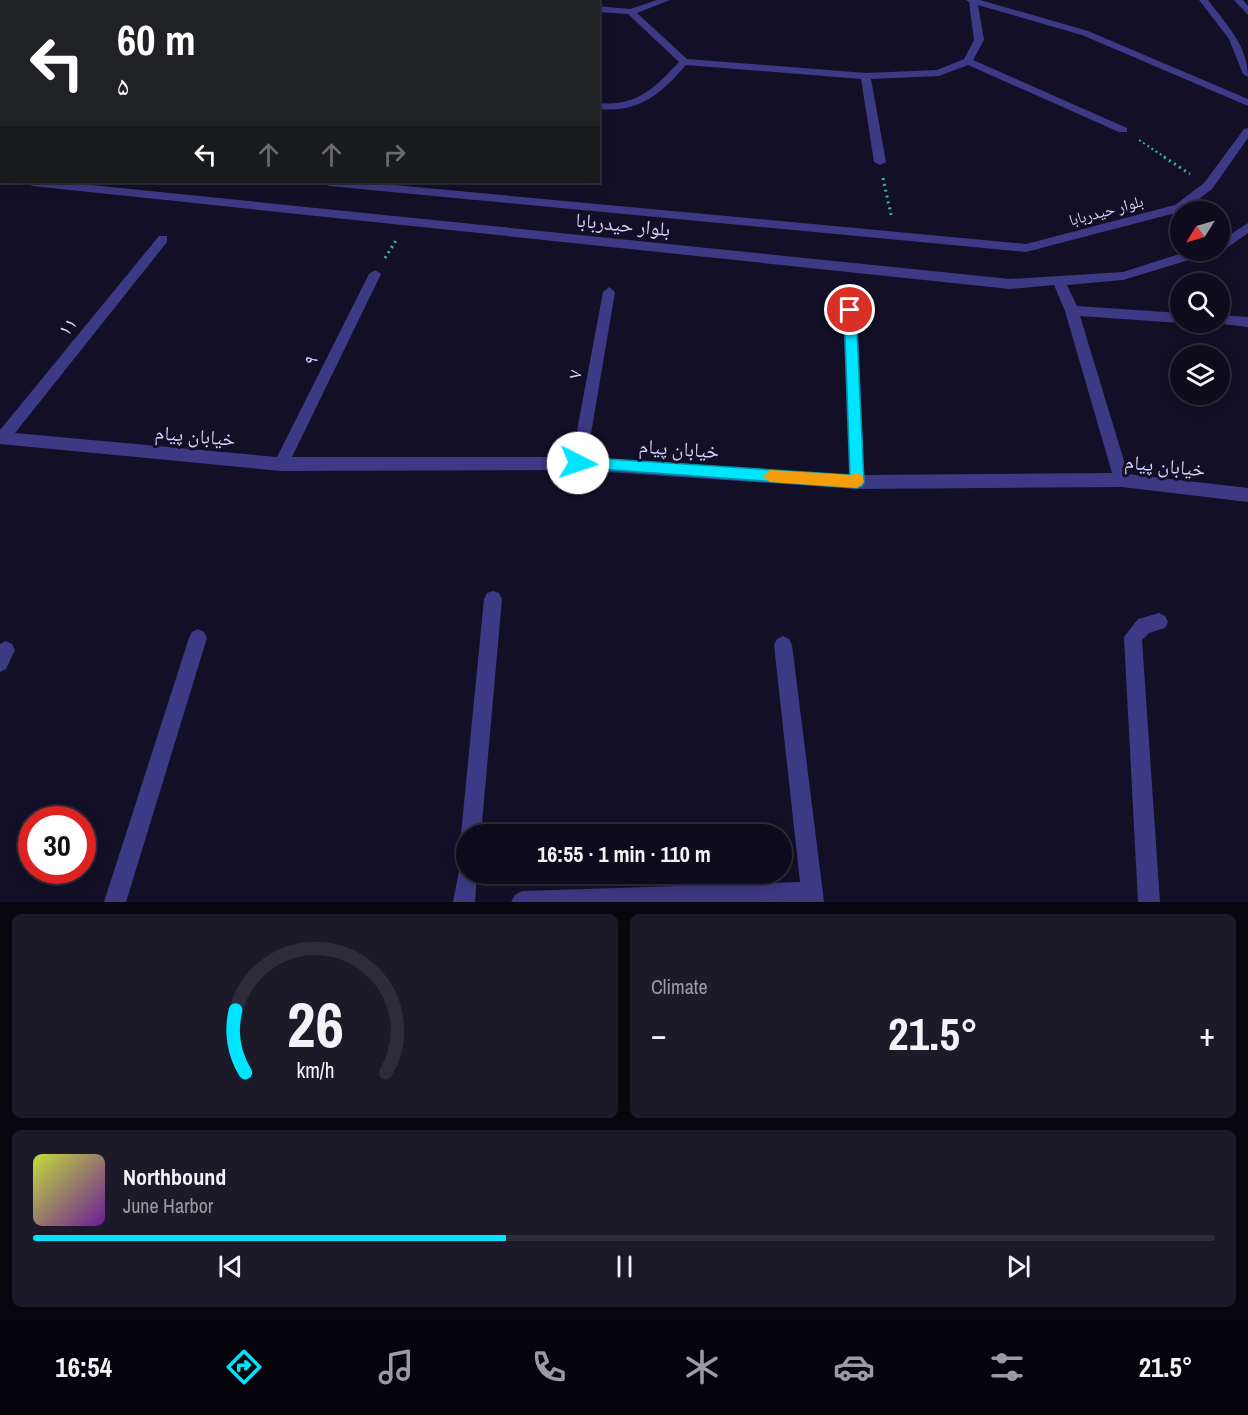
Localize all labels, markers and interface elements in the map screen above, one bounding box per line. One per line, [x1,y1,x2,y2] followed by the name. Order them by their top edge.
[117,12,196,68] text: 60 m
[18,24,96,102] icon: left
[117,67,129,103] text: ۵
[189,138,222,171] icon: left
[252,138,285,171] icon: ahead
[315,138,348,171] icon: ahead
[378,138,411,171] icon: right
[1066,190,1146,230] street label: بلوار حیدربابا
[1170,201,1230,261] north arrow
[1170,201,1230,405] map controls
[574,206,672,242] street label: بلوار حیدربابا
[1170,273,1230,333] button: search
[824,284,875,335] pin
[833,293,866,326] icon: arrive
[51,311,83,341] street label: ۱۱
[1170,345,1230,405] button: layers
[296,350,324,370] street label: ۹
[560,367,588,381] street label: ۷
[154,418,237,453] street label: خیابان پیام
[546,431,610,495] position arrow
[638,432,720,465] street label: خیابان پیام
[1123,447,1207,484] street label: خیابان پیام
[18,806,96,884] speed limit sign: 30
[537,839,711,869] text: 16:55 · 1 min · 110 m
[651,973,708,1000] text: Climate
[287,982,343,1066] text: 26
[888,1003,978,1064] text: 21.5°
[651,1012,667,1056] text: −
[1199,1012,1215,1056] text: +
[296,1056,334,1085] text: km/h
[123,1162,226,1192] text: Northbound
[123,1192,213,1219] text: June Harbor
[214,1250,247,1283] icon: previous
[608,1250,641,1283] icon: pause
[1002,1250,1035,1283] icon: next
[223,1346,265,1388] icon: directions
[375,1346,417,1388] icon: music
[528,1346,570,1388] icon: phone
[681,1346,723,1388] icon: climate
[833,1346,875,1388] icon: car
[986,1346,1028,1388] icon: filters
[55,1349,112,1385] text: 16:54
[1139,1349,1193,1385] text: 21.5°

